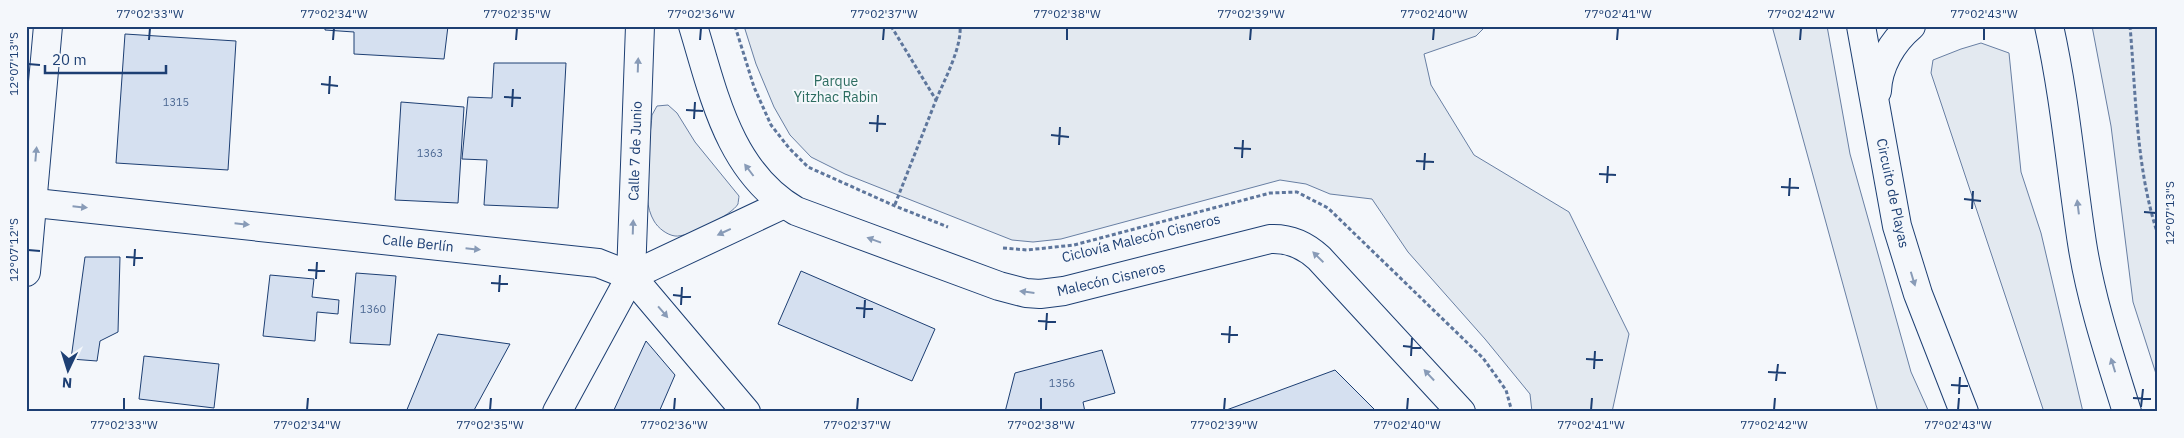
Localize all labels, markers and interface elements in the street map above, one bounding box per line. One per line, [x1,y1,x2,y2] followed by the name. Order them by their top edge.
[116,6,184,21] text: 77°02'33"W
[300,6,368,21] text: 77°02'34"W
[483,6,551,21] text: 77°02'35"W
[667,6,735,21] text: 77°02'36"W
[850,6,918,21] text: 77°02'37"W
[1033,6,1101,21] text: 77°02'38"W
[1217,6,1285,21] text: 77°02'39"W
[1400,6,1468,21] text: 77°02'40"W
[1584,6,1652,21] text: 77°02'41"W
[1767,6,1835,21] text: 77°02'42"W
[1950,6,2018,21] text: 77°02'43"W
[6,32,21,96] text: 12°07'13"S
[45,42,166,74] scale bar
[52,50,87,69] text: 20 m
[635,56,643,72] one-way arrow
[794,72,878,106] park label: Parque Yitzhac Rabin
[163,95,189,109] house number: 1315
[624,101,646,201] street label: Calle 7 de Junio
[1873,137,1913,250] street label: Circuito de Playas
[32,145,40,161] one-way arrow
[417,146,443,160] house number: 1363
[744,163,754,177] one-way arrow
[2162,181,2177,245] text: 12°07'13"S
[2074,199,2082,215] one-way arrow
[73,203,89,211] one-way arrow
[1060,210,1222,266] street label: Ciclovía Malecón Cisneros
[6,218,21,282] text: 12°07'12"S
[629,219,637,235] one-way arrow
[234,220,250,228] one-way arrow
[717,228,731,236] one-way arrow
[381,230,455,256] street label: Calle Berlín
[866,236,881,243] one-way arrow
[465,245,481,253] one-way arrow
[1312,251,1324,263] one-way arrow
[1055,258,1167,300] street label: Malecón Cisneros
[1910,272,1918,287] one-way arrow
[1019,288,1035,296] one-way arrow
[360,302,386,316] house number: 1360
[657,306,669,318] one-way arrow
[42,346,92,396] north arrow
[2109,358,2116,373] one-way arrow
[1423,370,1435,382] one-way arrow
[61,374,73,392] text: N
[1049,376,1075,390] house number: 1356
[90,417,158,432] text: 77°02'33"W
[273,417,341,432] text: 77°02'34"W
[456,417,524,432] text: 77°02'35"W
[640,417,708,432] text: 77°02'36"W
[823,417,891,432] text: 77°02'37"W
[1007,417,1075,432] text: 77°02'38"W
[1190,417,1258,432] text: 77°02'39"W
[1373,417,1441,432] text: 77°02'40"W
[1557,417,1625,432] text: 77°02'41"W
[1740,417,1808,432] text: 77°02'42"W
[1924,417,1992,432] text: 77°02'43"W

